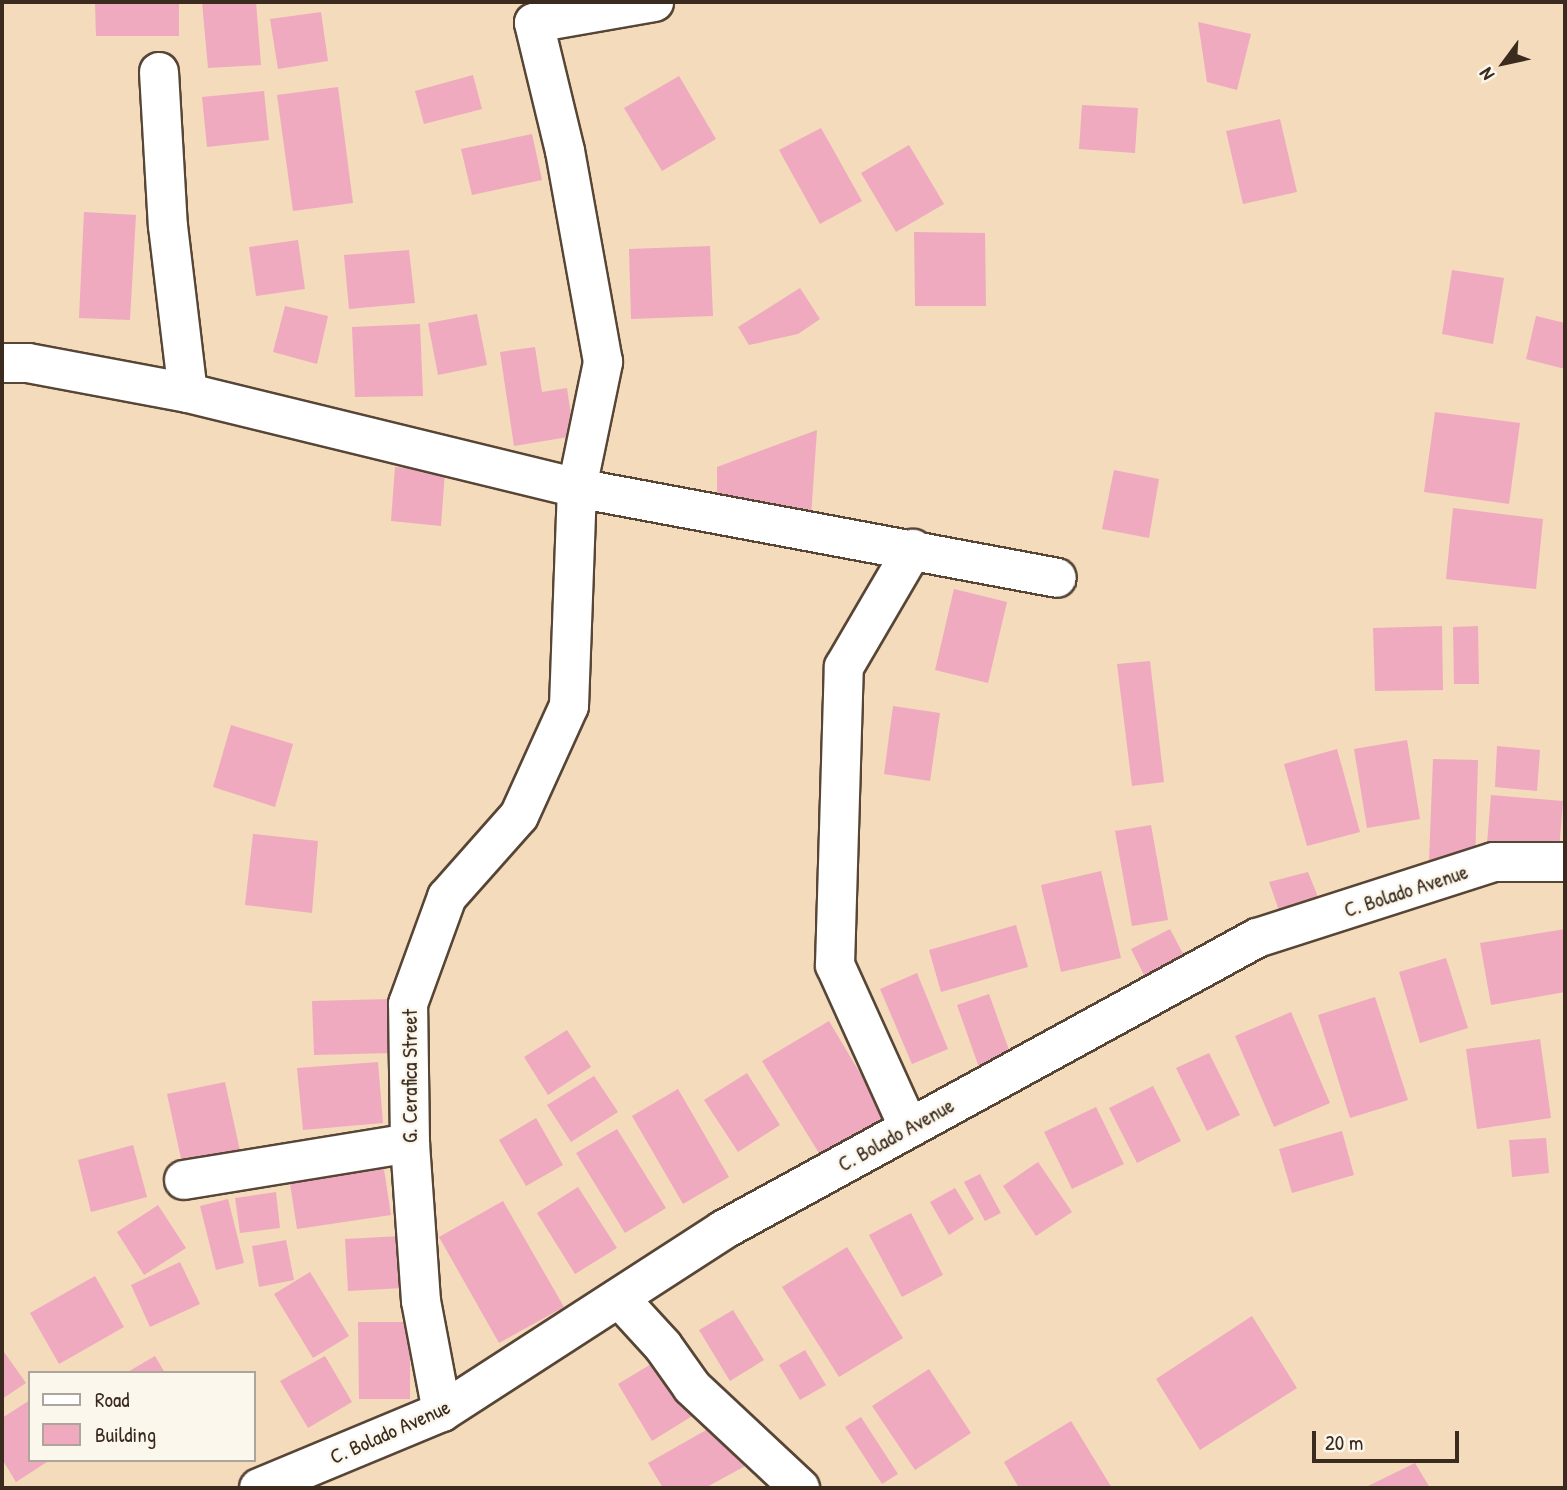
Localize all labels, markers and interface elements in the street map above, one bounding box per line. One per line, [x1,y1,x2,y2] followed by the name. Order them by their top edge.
[1469,28,1539,98] north arrow
[1473,63,1500,86] text: N
[1341,859,1471,923] street label: C. Bolado Avenue
[397,1009,423,1143] street label: G. Cerafica Street
[834,1093,958,1177] street label: C. Bolado Avenue
[28,1371,256,1462] legend
[95,1385,129,1414] text: Road
[326,1394,454,1470] street label: C. Bolado Avenue
[1315,1416,1462,1460] scale bar
[95,1420,156,1449] text: Building
[1325,1428,1363,1457] text: 20 m

